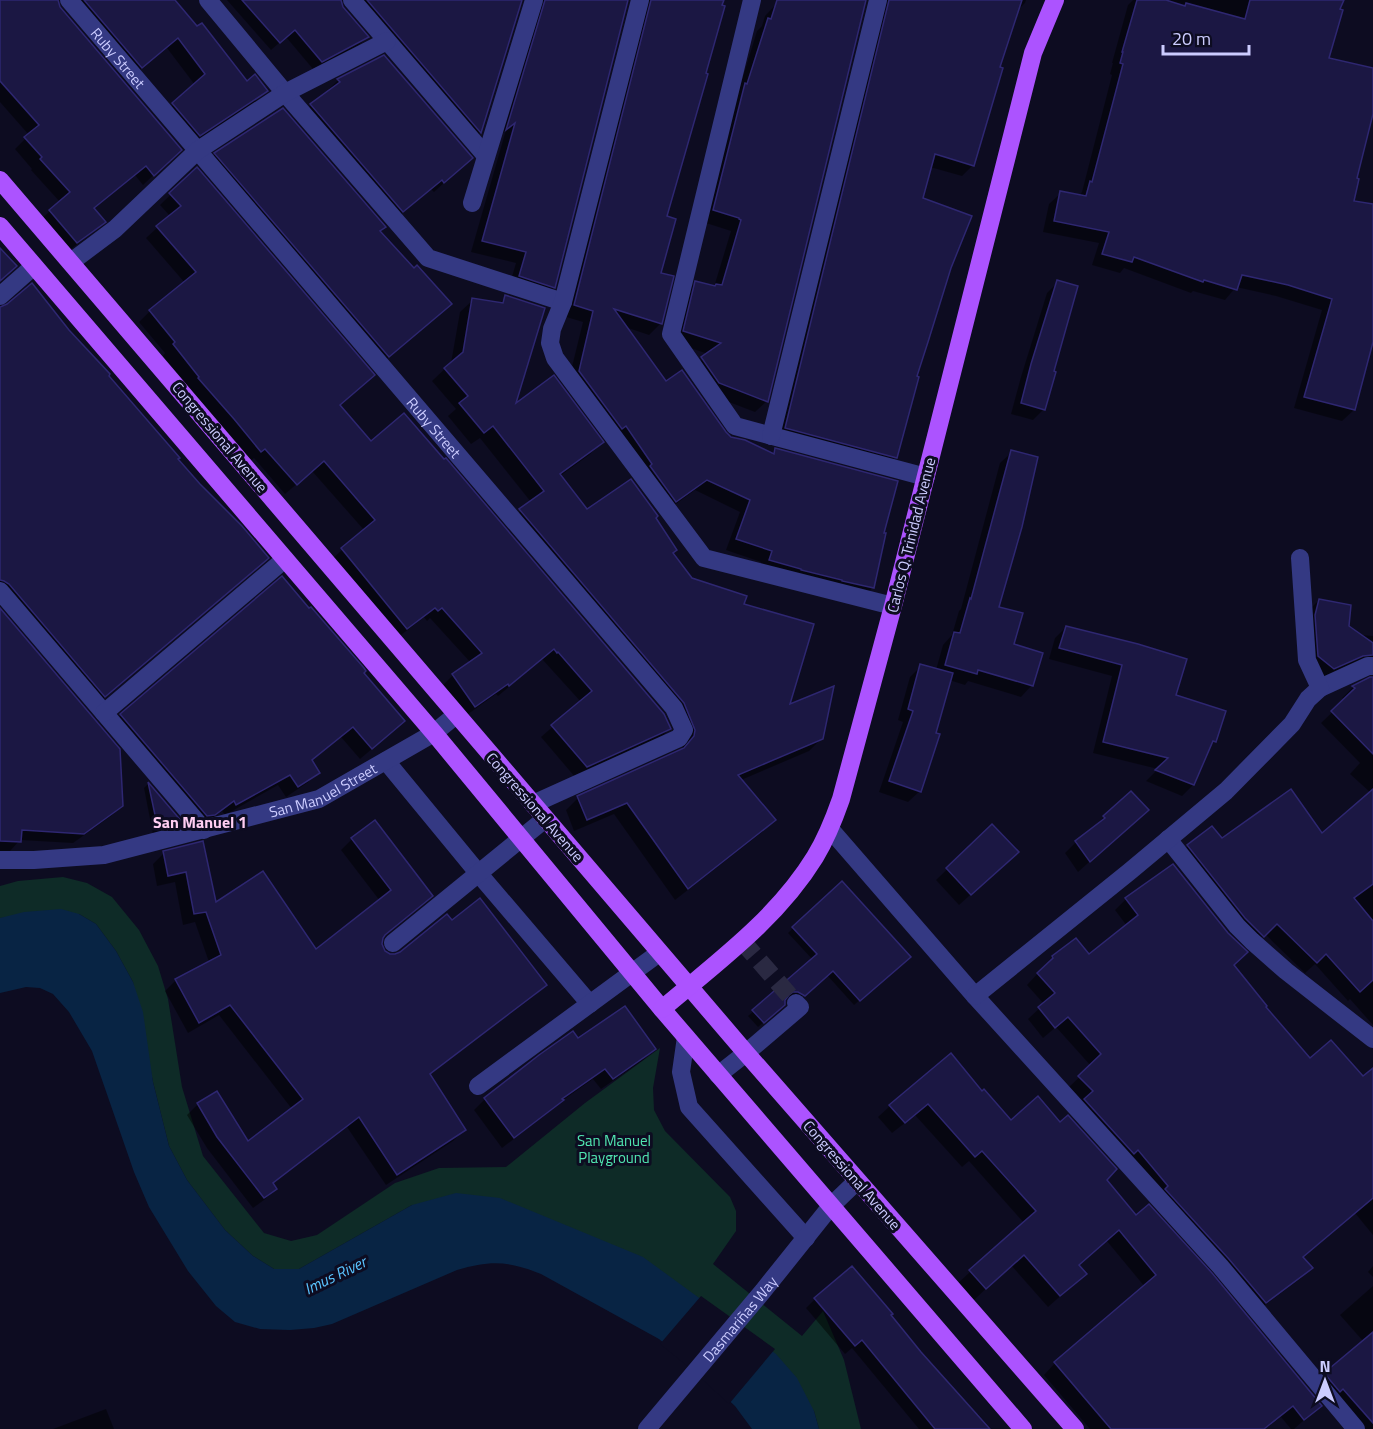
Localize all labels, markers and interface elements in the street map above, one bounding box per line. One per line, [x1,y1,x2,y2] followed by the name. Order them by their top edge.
[1163,18,1248,56] scale bar
[86,22,152,94] street label: Ruby Street
[1172,25,1211,52] text: 20 m
[167,376,273,498] street label: Congressional Avenue
[401,392,467,463] street label: Ruby Street
[881,455,941,615] street label: Carlos Q. Trinidad Avenue
[481,747,589,867] street label: Congressional Avenue
[266,756,382,823] street label: San Manuel Street
[153,810,247,834] district label: San Manuel 1
[798,1115,906,1235] street label: Congressional Avenue
[577,1129,651,1169] park label: San Manuel Playground
[300,1249,372,1300] water label: Imus River
[697,1271,783,1367] street label: Dasmariñas Way
[1295,1351,1355,1411] north arrow
[1319,1354,1331,1378] text: N

